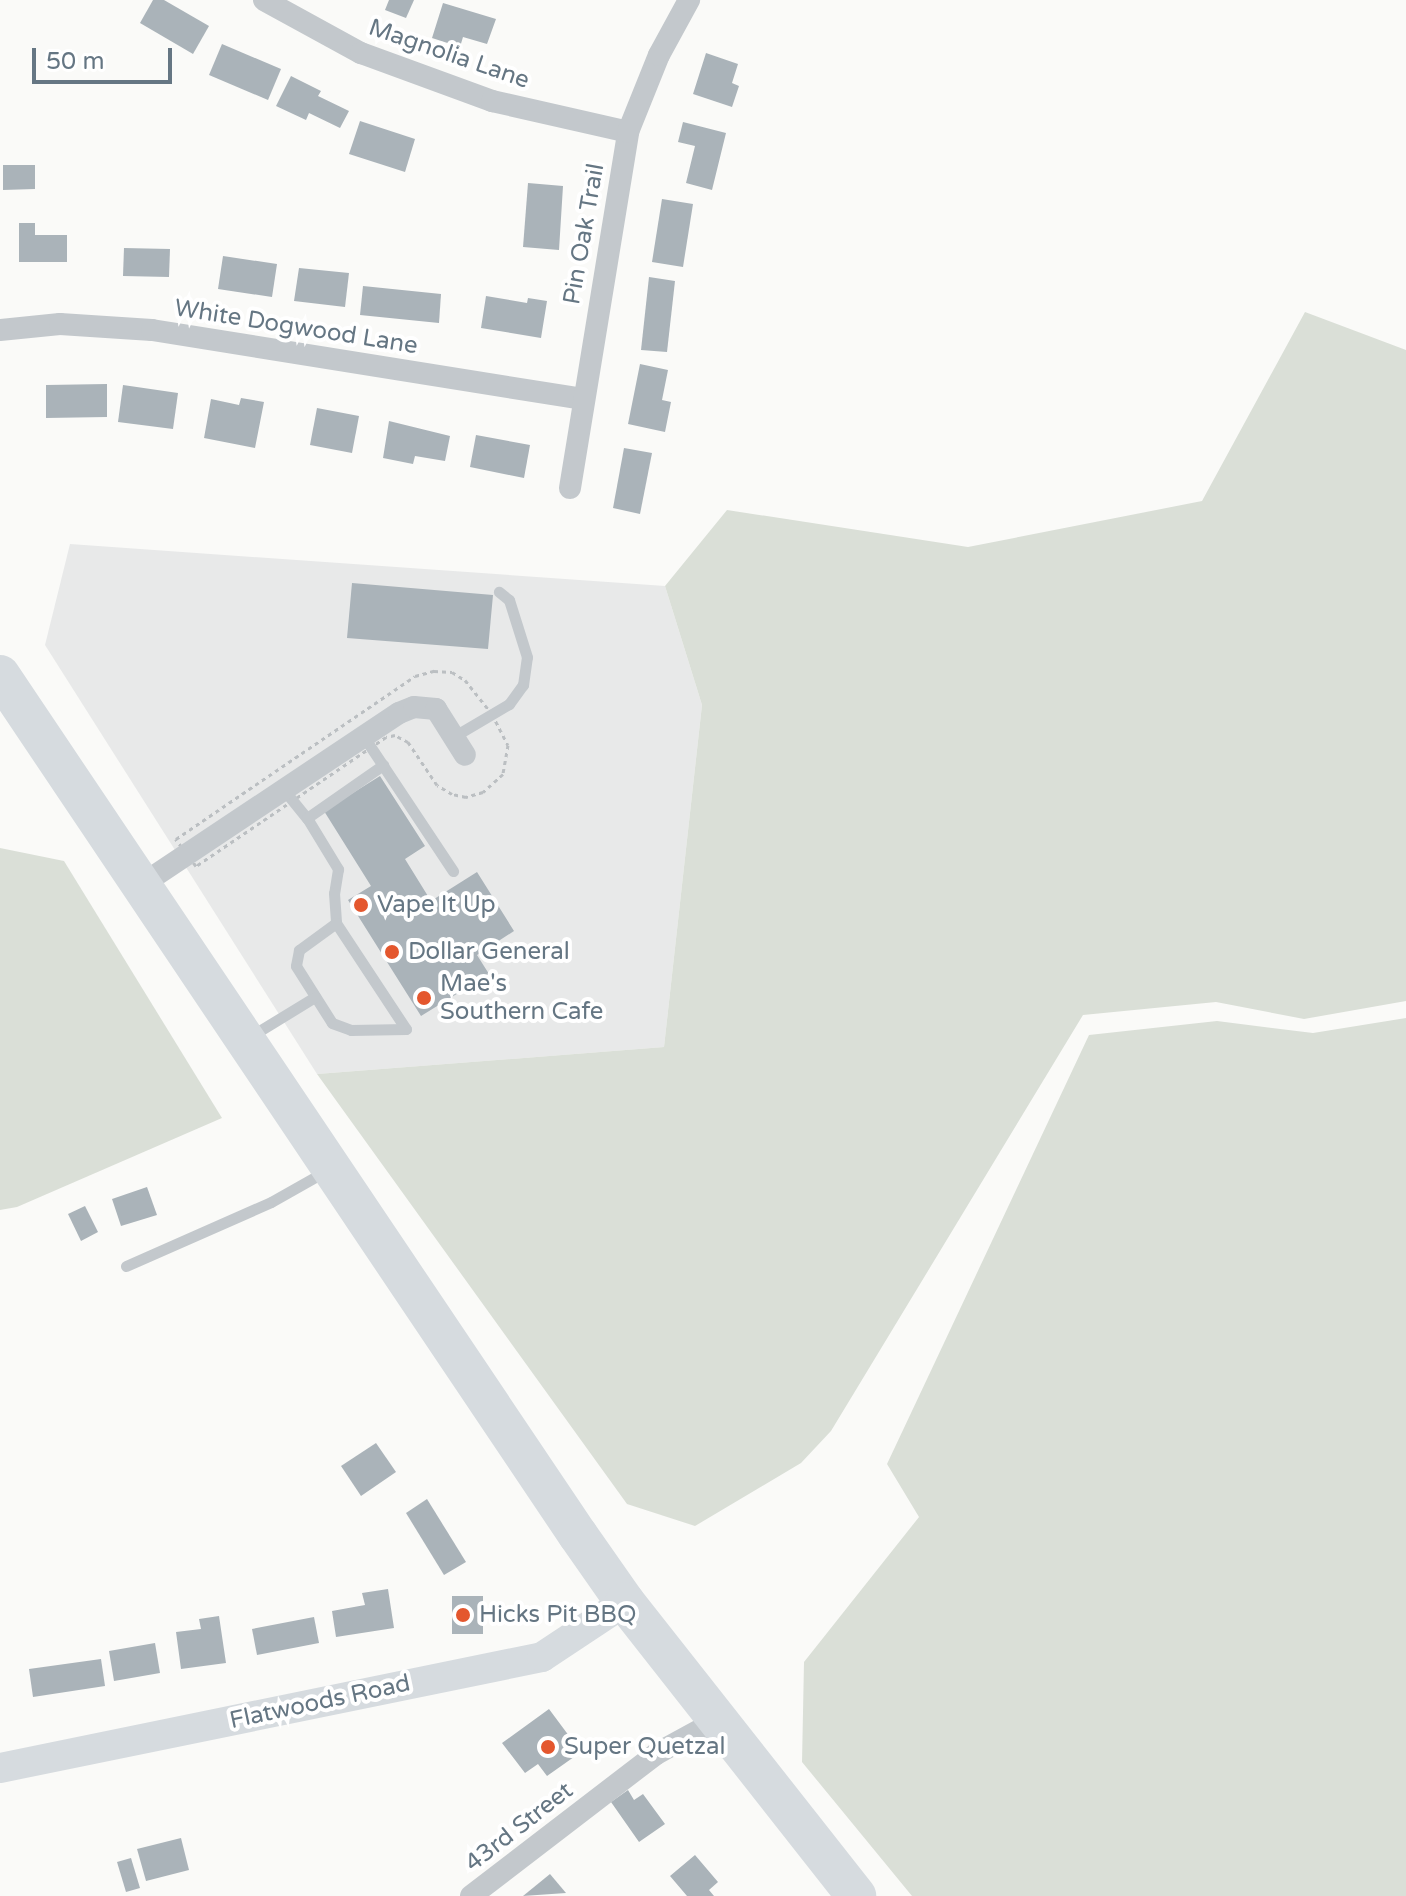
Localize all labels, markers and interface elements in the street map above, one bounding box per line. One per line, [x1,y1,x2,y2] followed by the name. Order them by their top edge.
[365,13,533,95] street label: Magnolia Lane
[36,32,176,82] scale bar
[46,47,104,76] text: 50 m
[557,161,611,307] street label: Pin Oak Trail
[172,294,420,360] street label: White Dogwood Lane
[377,891,496,919] place label: Vape It Up
[352,896,370,914] marker: Vape It Up
[408,938,570,966] place label: Dollar General
[383,943,401,961] marker: Dollar General
[440,970,603,1026] place label: Mae's Southern Cafe
[415,989,433,1007] marker: Mae's Southern Cafe
[479,1601,636,1629] place label: Hicks Pit BBQ
[454,1606,472,1624] marker: Hicks Pit BBQ
[227,1669,413,1735] street label: Flatwoods Road
[564,1733,725,1761] place label: Super Quetzal
[539,1738,557,1756] marker: Super Quetzal
[459,1776,579,1878] street label: 43rd Street

